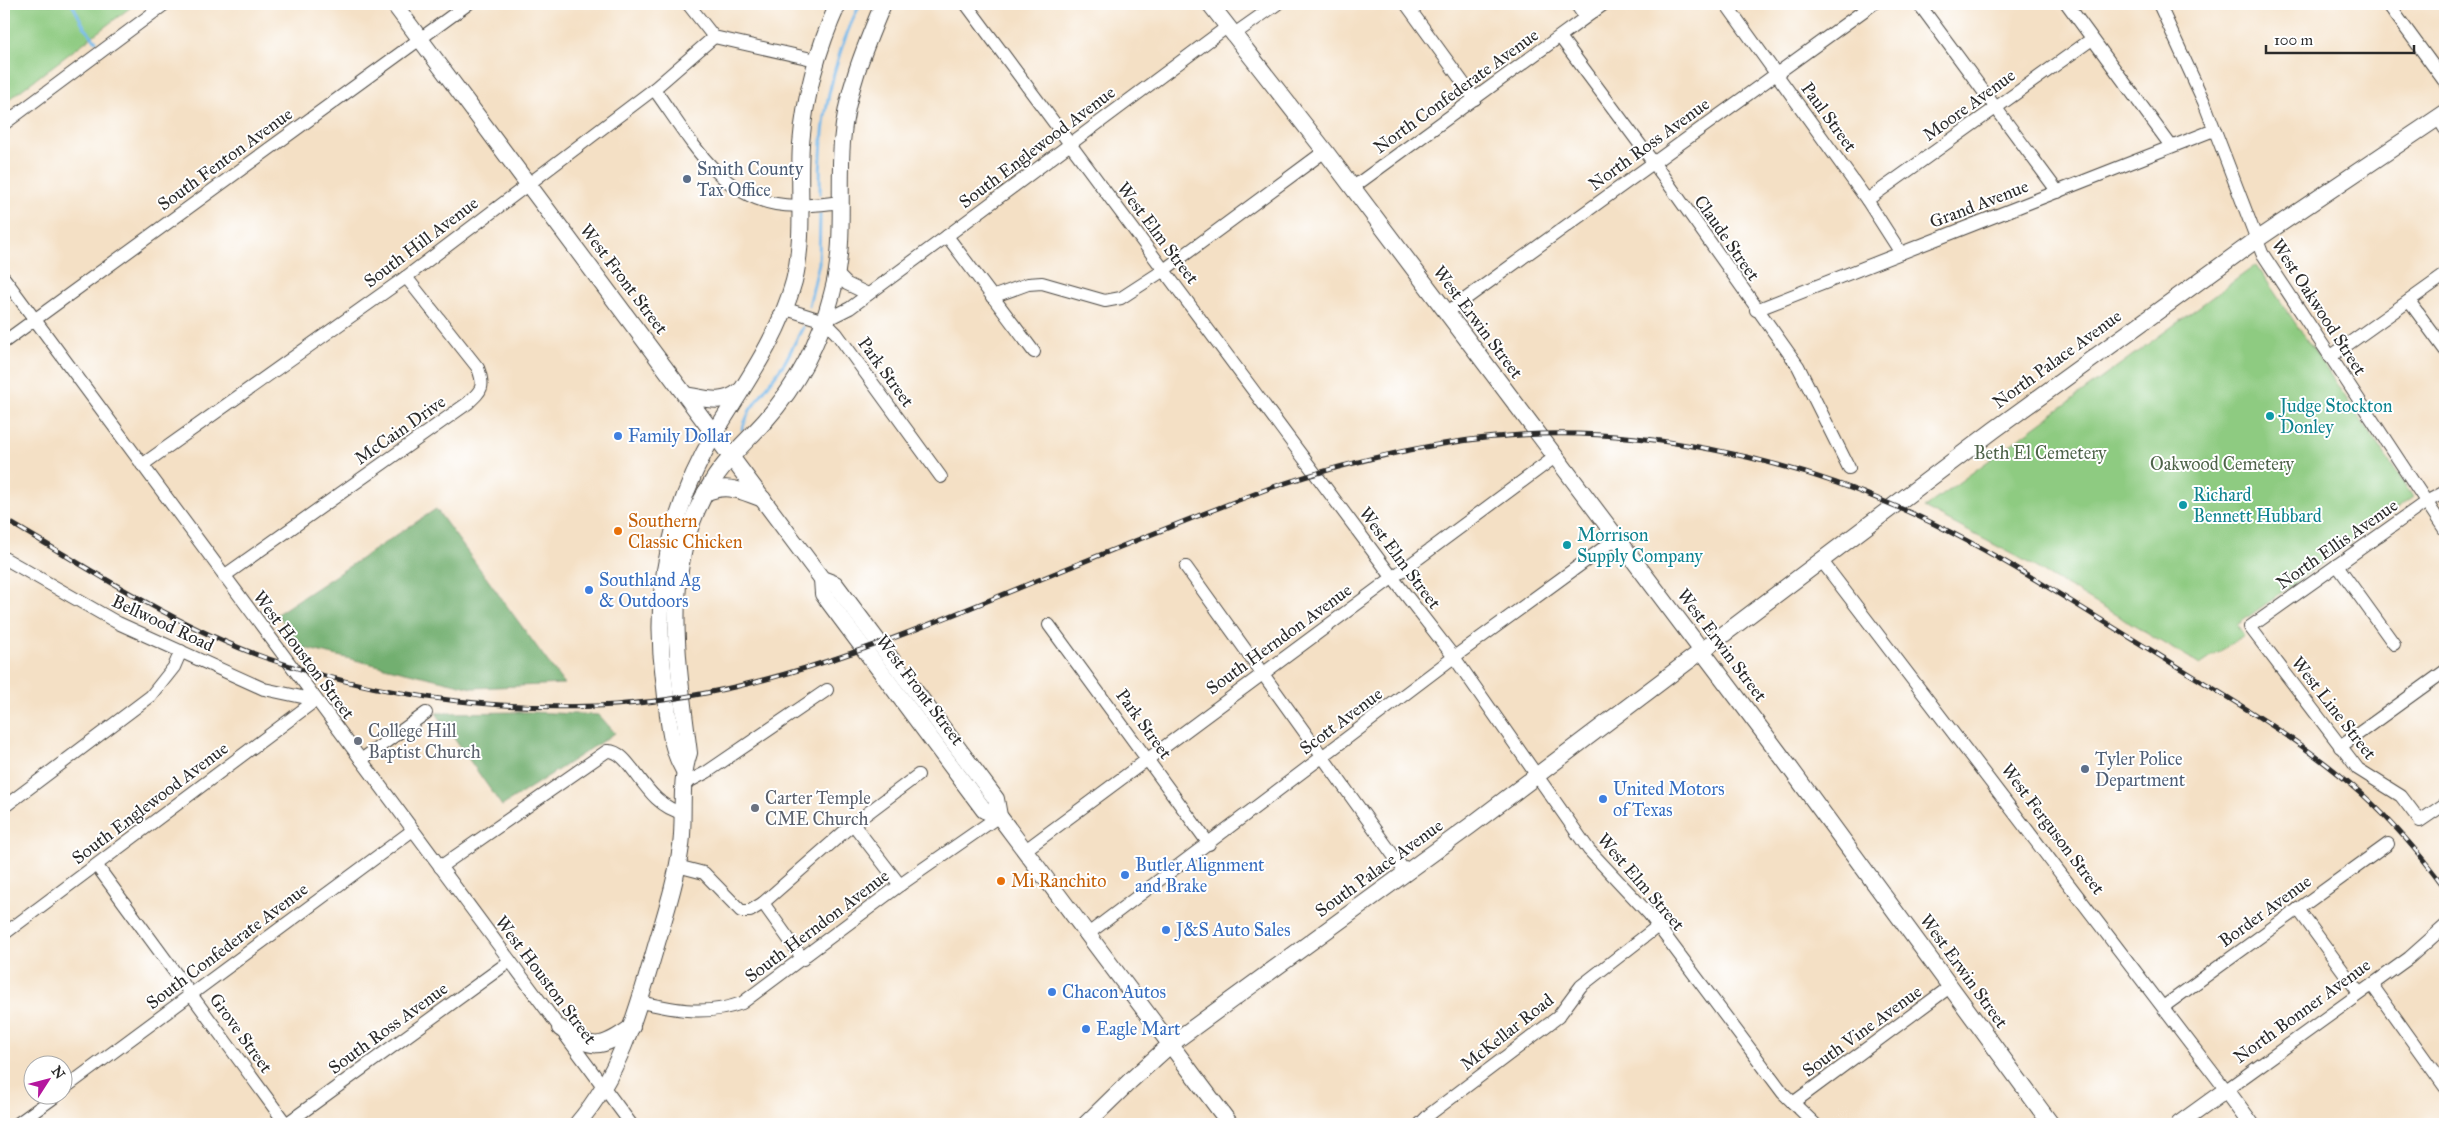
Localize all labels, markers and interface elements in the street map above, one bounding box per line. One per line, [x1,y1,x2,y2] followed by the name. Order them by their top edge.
[2266,22,2414,54] scale bar
[1369,24,1543,158] street label: North Confederate Avenue
[2274,31,2314,49] text: 100 m
[1919,64,2019,146] street label: Moore Avenue
[1796,78,1862,157] street label: Paul Street
[955,81,1120,214] street label: South Englewood Avenue
[1584,93,1714,195] street label: North Ross Avenue
[153,103,297,215] street label: South Fenton Avenue
[697,158,804,201] place label: Smith County Tax Office
[681,173,693,185] marker: Smith County Tax Office
[1926,175,2032,233] street label: Grand Avenue
[1112,178,1204,289] street label: West Elm Street
[1689,191,1765,286] street label: Claude Street
[359,192,483,292] street label: South Hill Avenue
[575,219,673,339] street label: West Front Street
[2267,235,2372,380] street label: West Oakwood Street
[1428,261,1528,383] street label: West Erwin Street
[1988,305,2126,413] street label: North Palace Avenue
[853,333,919,412] street label: Park Street
[350,391,450,469] street label: McCain Drive
[2278,395,2393,438] place label: Judge Stockton Donley
[2264,410,2276,422] marker: Judge Stockton Donley
[628,425,732,447] place label: Family Dollar
[612,430,624,442] marker: Family Dollar
[1974,442,2107,464] park label: Beth El Cemetery
[2150,453,2295,475] park label: Oakwood Cemetery
[2193,484,2322,527] place label: Richard Bennett Hubbard
[2272,494,2402,594] street label: North Ellis Avenue
[2177,499,2189,511] marker: Richard Bennett Hubbard
[1354,503,1446,614] street label: West Elm Street
[628,510,743,553] place label: Southern Classic Chicken
[1577,524,1703,567] place label: Morrison Supply Company
[612,525,624,537] marker: Southern Classic Chicken
[1561,539,1573,551] marker: Morrison Supply Company
[599,569,701,612] place label: Southland Ag & Outdoors
[1202,579,1356,699] street label: South Herndon Avenue
[583,584,595,596] marker: Southland Ag & Outdoors
[1672,584,1772,706] street label: West Erwin Street
[248,586,360,724] street label: West Houston Street
[108,590,218,656] street label: Bellwood Road
[871,630,969,750] street label: West Front Street
[2287,652,2381,764] street label: West Line Street
[1295,683,1387,759] street label: Scott Avenue
[1111,685,1177,764] street label: Park Street
[368,720,481,763] place label: College Hill Baptist Church
[352,735,364,747] marker: College Hill Baptist Church
[68,737,233,870] street label: South Englewood Avenue
[2095,748,2186,791] place label: Tyler Police Department
[1996,759,2110,900] street label: West Ferguson Street
[2079,763,2091,775] marker: Tyler Police Department
[1613,778,1725,821] place label: United Motors of Texas
[765,787,871,830] place label: Carter Temple CME Church
[1597,793,1609,805] marker: United Motors of Texas
[749,802,761,814] marker: Carter Temple CME Church
[1311,814,1447,922] street label: South Palace Avenue
[1593,829,1690,936] street label: West Elm Street
[1135,854,1265,897] place label: Butler Alignment and Brake
[741,865,893,987] street label: South Herndon Avenue
[1119,869,1131,881] marker: Butler Alignment and Brake
[1011,870,1106,892] place label: Mi Ranchito
[2214,870,2316,952] street label: Border Avenue
[995,875,1007,887] marker: Mi Ranchito
[142,878,312,1014] street label: South Confederate Avenue
[1915,910,2013,1033] street label: West Erwin Street
[490,911,602,1049] street label: West Houston Street
[1174,919,1291,942] place label: J&S Auto Sales
[1160,924,1172,936] marker: J&S Auto Sales
[2229,954,2375,1068] street label: North Bonner Avenue
[324,977,452,1079] street label: South Ross Avenue
[1798,980,1926,1082] street label: South Vine Avenue
[1062,981,1166,1003] place label: Chacon Autos
[1046,986,1058,998] marker: Chacon Autos
[205,989,278,1078] street label: Grove Street
[1456,989,1558,1075] street label: McKellar Road
[1096,1018,1181,1041] place label: Eagle Mart
[1080,1023,1092,1035] marker: Eagle Mart
[22,1056,72,1106] north arrow
[48,1063,69,1083] text: N

